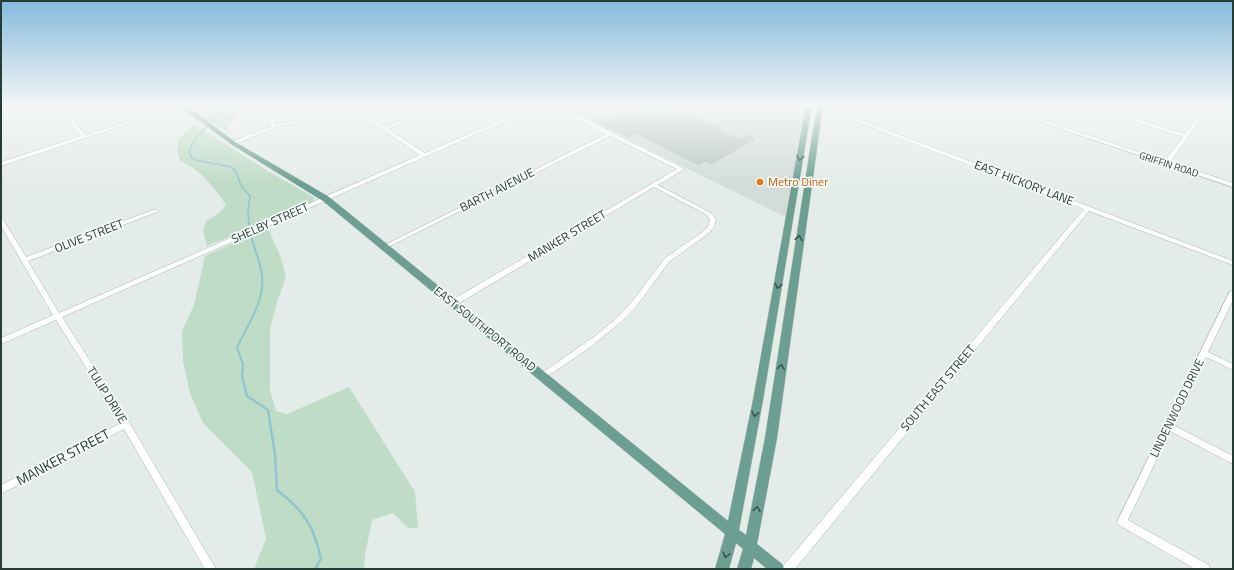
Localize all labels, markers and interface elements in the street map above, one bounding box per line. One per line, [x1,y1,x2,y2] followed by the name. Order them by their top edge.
[1137,148,1201,181] street label: GRIFFIN ROAD
[797,155,805,161] one-way arrow
[972,155,1077,210] street label: EAST HICKORY LANE
[456,162,538,217] street label: BARTH AVENUE
[768,172,828,191] place label: Metro Diner
[755,177,765,187] marker: Metro Diner
[228,197,312,248] street label: SHELBY STREET
[524,204,610,267] street label: MANKER STREET
[51,213,127,257] street label: OLIVE STREET
[795,235,803,241] one-way arrow
[430,281,541,376] street label: EAST SOUTHPORT ROAD
[774,283,783,289] one-way arrow
[896,340,980,435] street label: SOUTH EAST STREET
[1144,355,1209,460] street label: LINDENWOOD DRIVE
[82,362,133,427] street label: TULIP DRIVE
[776,364,785,370] one-way arrow
[751,411,760,417] one-way arrow
[12,423,114,490] street label: MANKER STREET
[753,506,761,512] one-way arrow
[722,551,731,558] one-way arrow

